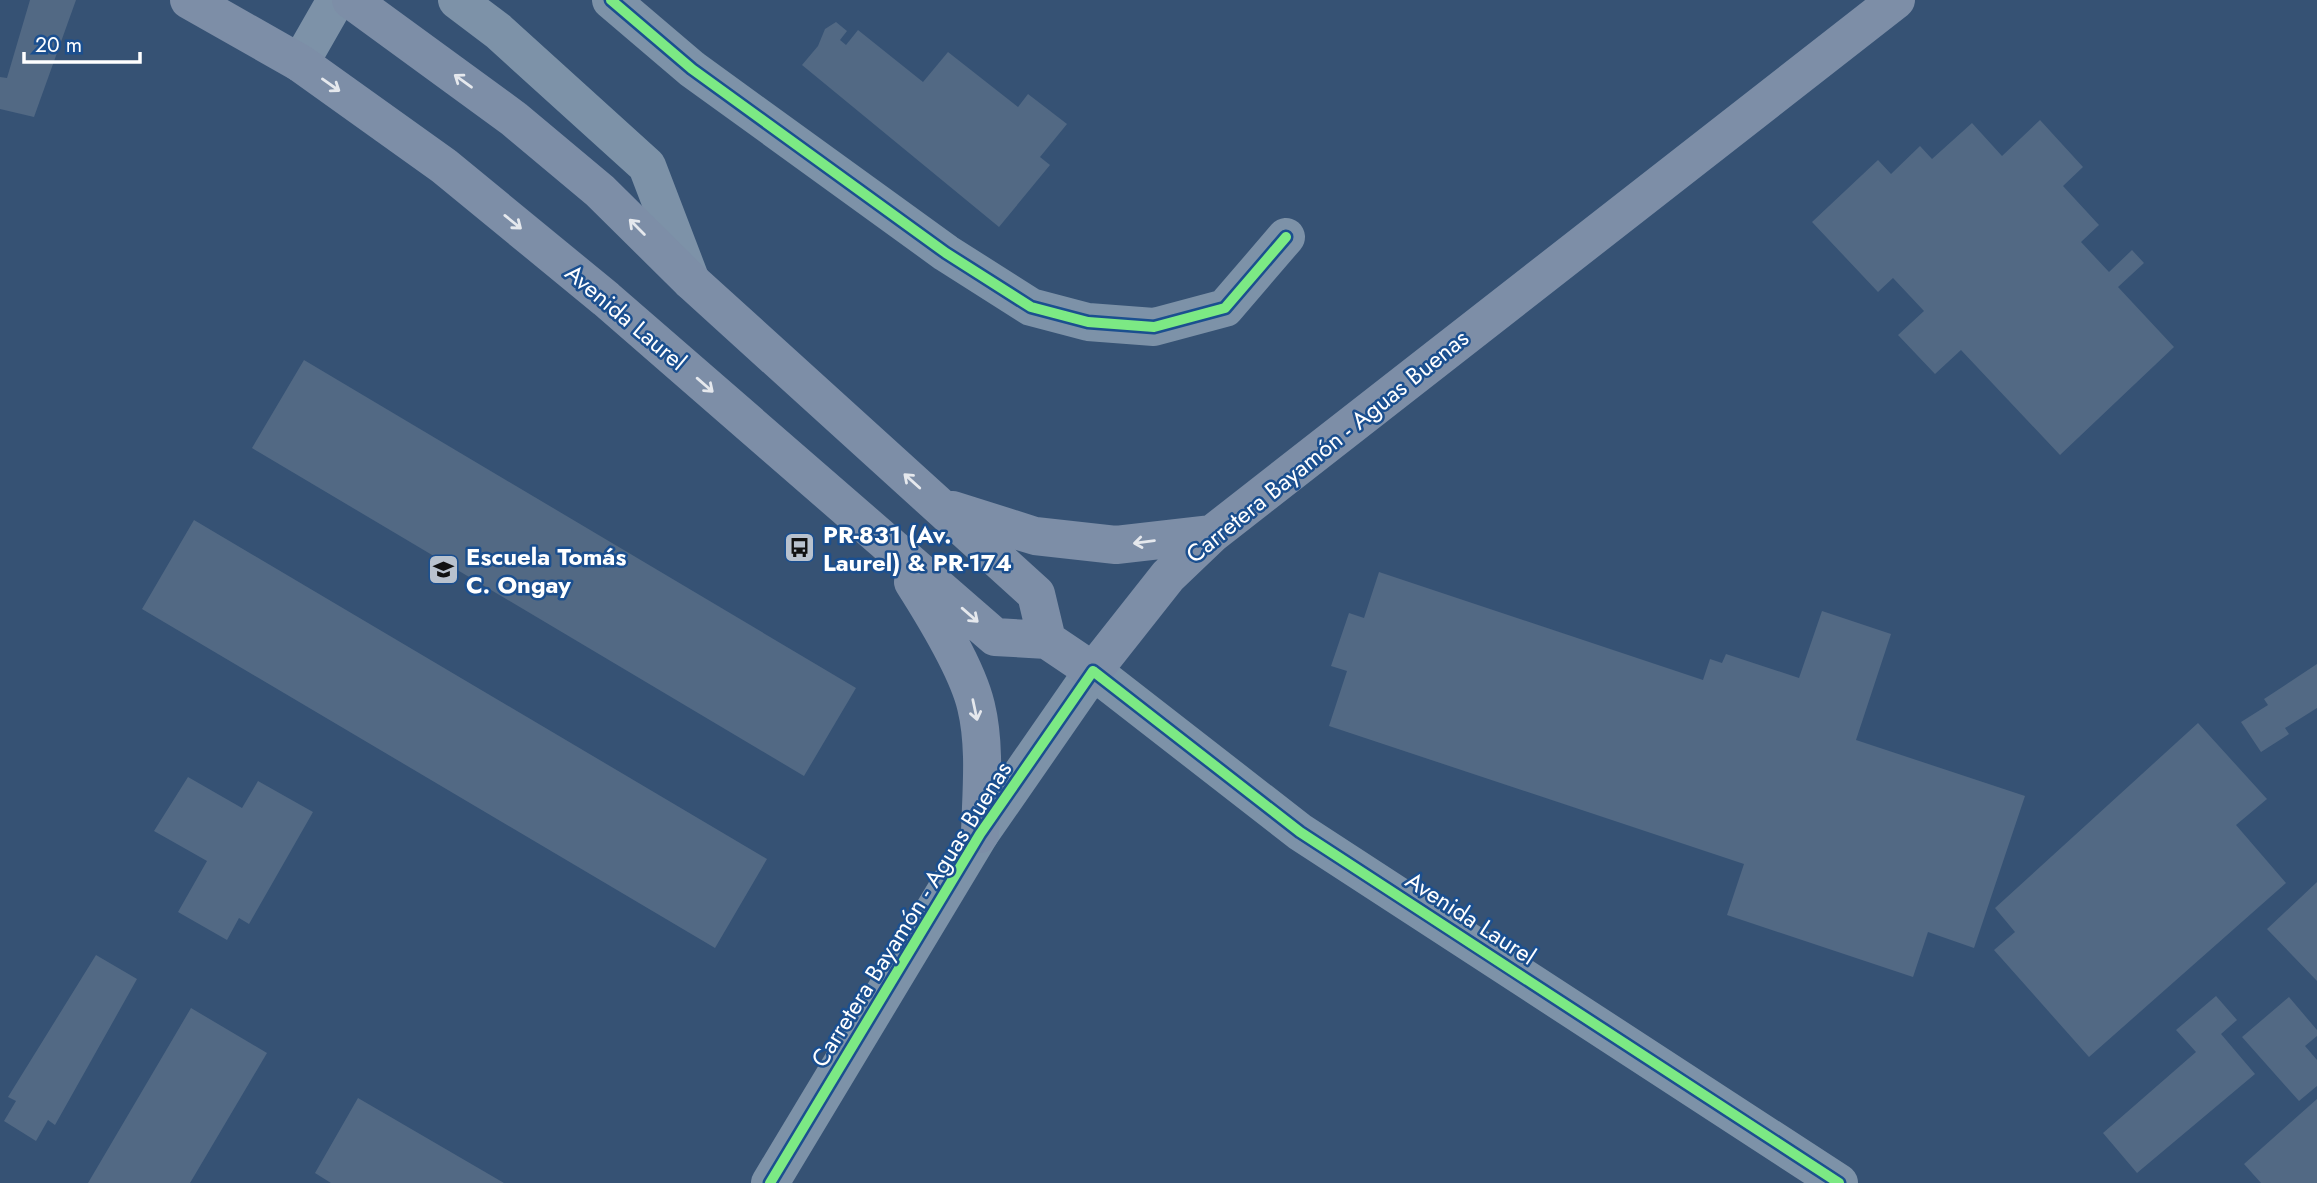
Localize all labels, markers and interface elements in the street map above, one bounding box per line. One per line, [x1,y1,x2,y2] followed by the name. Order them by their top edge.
[24,21,140,65] scale bar
[35,30,82,60] text: 20 m
[454,74,473,89] one-way arrow
[321,78,340,93] one-way arrow
[504,214,522,230] one-way arrow
[629,219,646,236] one-way arrow
[558,256,694,378] street label: Avenida Laurel
[1178,321,1476,571] street label: Carretera Bayamón - Aguas Buenas
[696,377,714,393] one-way arrow
[903,473,921,489] one-way arrow
[823,517,1012,580] place label: PR-831 (Av. Laurel) & PR-174
[783,531,817,565] bus stop icon: PR-831 (Av. Laurel) & PR-174
[1133,535,1156,548] one-way arrow
[466,539,626,602] place label: Escuela Tomás C. Ongay
[426,553,460,587] school or university icon: Escuela Tomás C. Ongay
[960,607,978,623] one-way arrow
[968,698,982,721] one-way arrow
[802,754,1020,1074] street label: Carretera Bayamón - Aguas Buenas
[1399,863,1543,973] street label: Avenida Laurel

